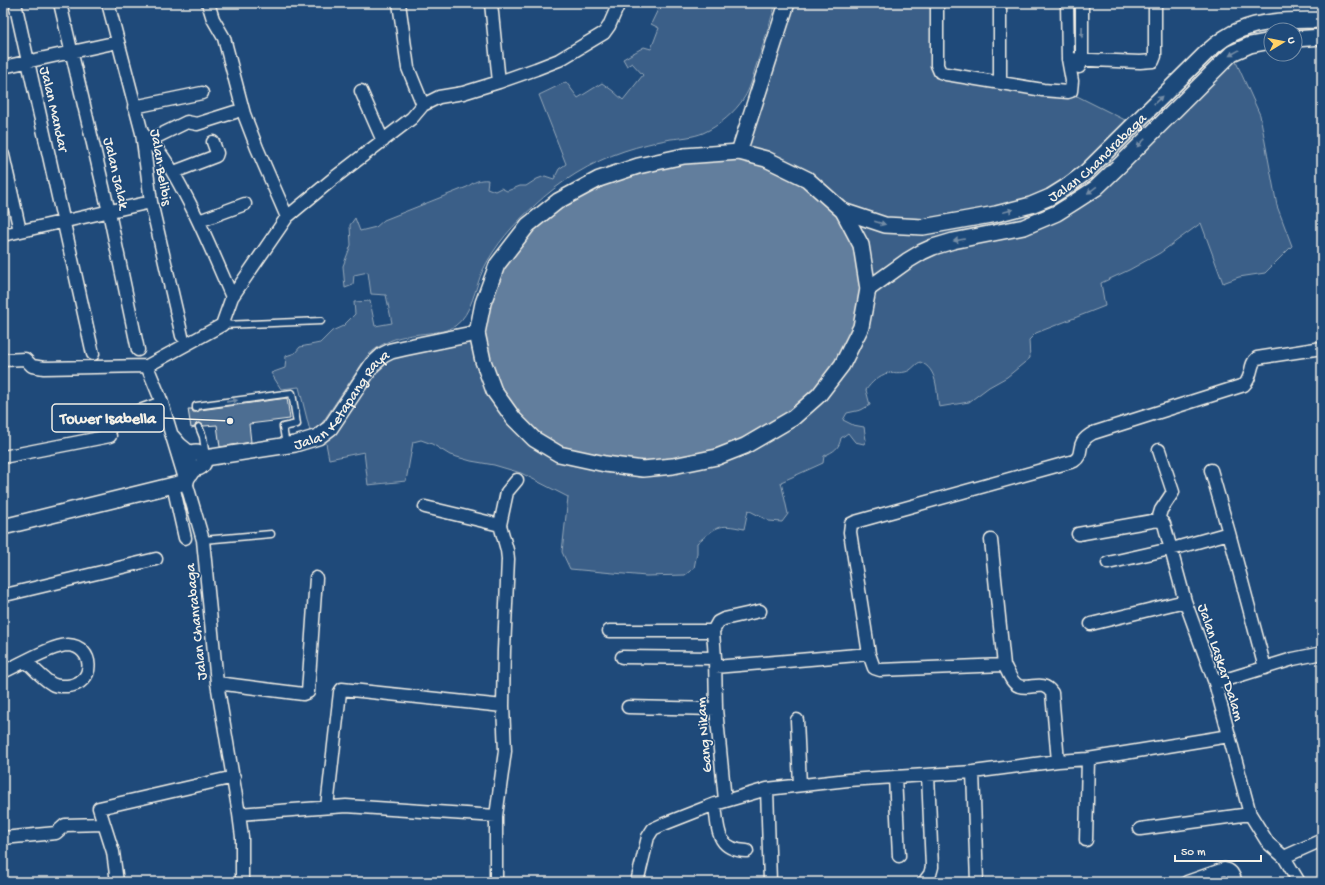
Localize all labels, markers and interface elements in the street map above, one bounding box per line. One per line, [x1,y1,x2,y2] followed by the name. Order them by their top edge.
[1263,22,1303,62] north arrow
[1079,26,1085,39] one-way arrow
[1284,36,1297,45] text: U
[1228,50,1240,56] one-way arrow
[35,65,72,155] street label: Jalan Mandar
[1153,95,1163,104] one-way arrow
[1045,110,1152,207] street label: Jalan Chandrabaga
[145,128,175,207] street label: Jalan Belibis
[98,136,132,212] street label: Jalan Jalak
[1137,138,1146,148] one-way arrow
[1087,186,1098,194] one-way arrow
[1002,208,1014,214] one-way arrow
[874,220,886,226] one-way arrow
[953,237,966,243] one-way arrow
[292,346,393,455] street label: Jalan Ketapang Raya
[226,398,238,404] one-way arrow
[52,404,164,432] callout: Tower Isabella
[58,411,157,430] text: Tower Isabella
[182,562,212,681] street label: Jalan Chanrabaga
[1193,602,1248,724] street label: Jalan Laskar Dalam
[693,696,717,773] street label: Gang Nikam
[1175,837,1261,863] scale bar
[1181,846,1206,860] text: 50 m

